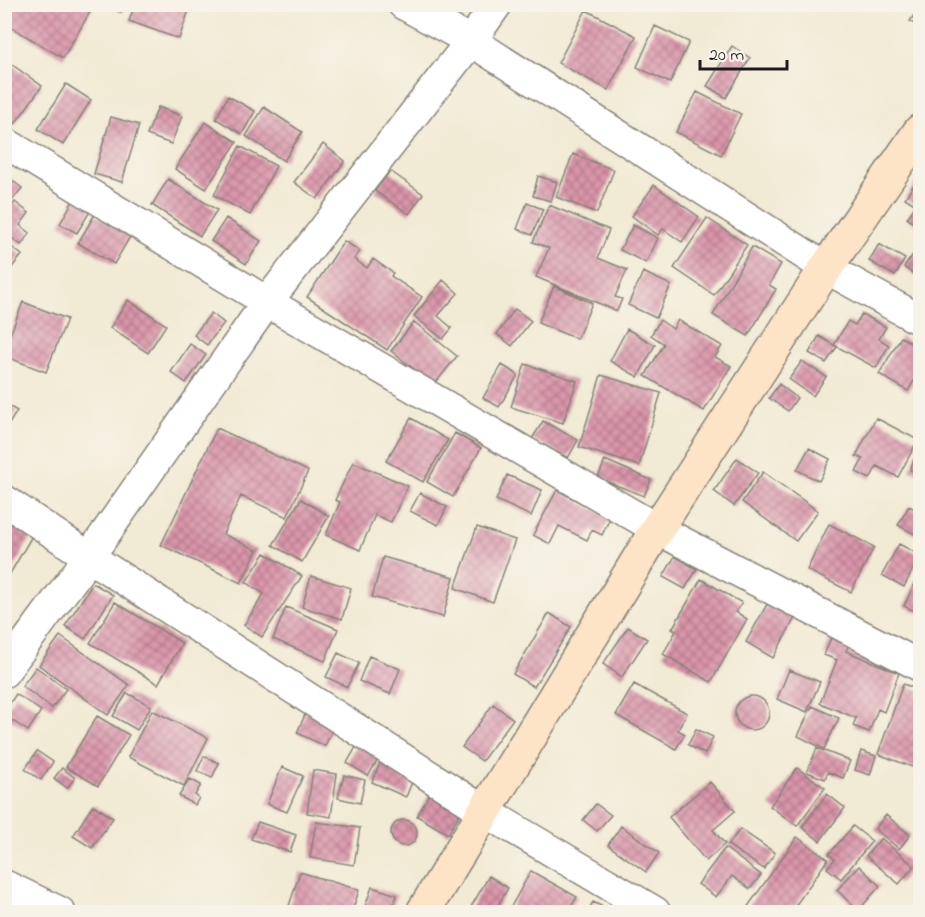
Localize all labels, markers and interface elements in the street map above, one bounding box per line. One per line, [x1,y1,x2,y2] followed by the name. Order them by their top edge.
[700,33,787,71] scale bar
[709,43,744,69] text: 20 m

